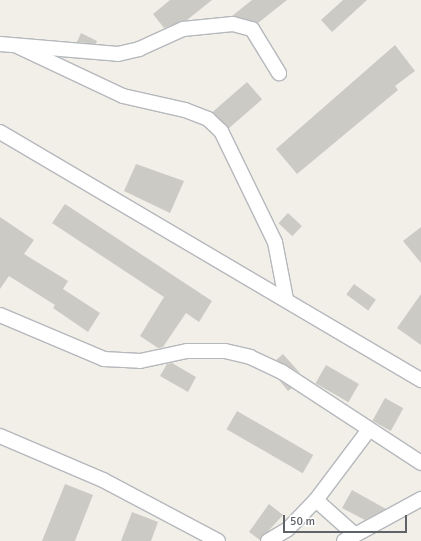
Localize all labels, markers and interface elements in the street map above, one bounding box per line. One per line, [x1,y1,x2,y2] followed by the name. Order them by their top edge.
[285,507,409,533] scale bar
[290,514,315,529] text: 50 m

